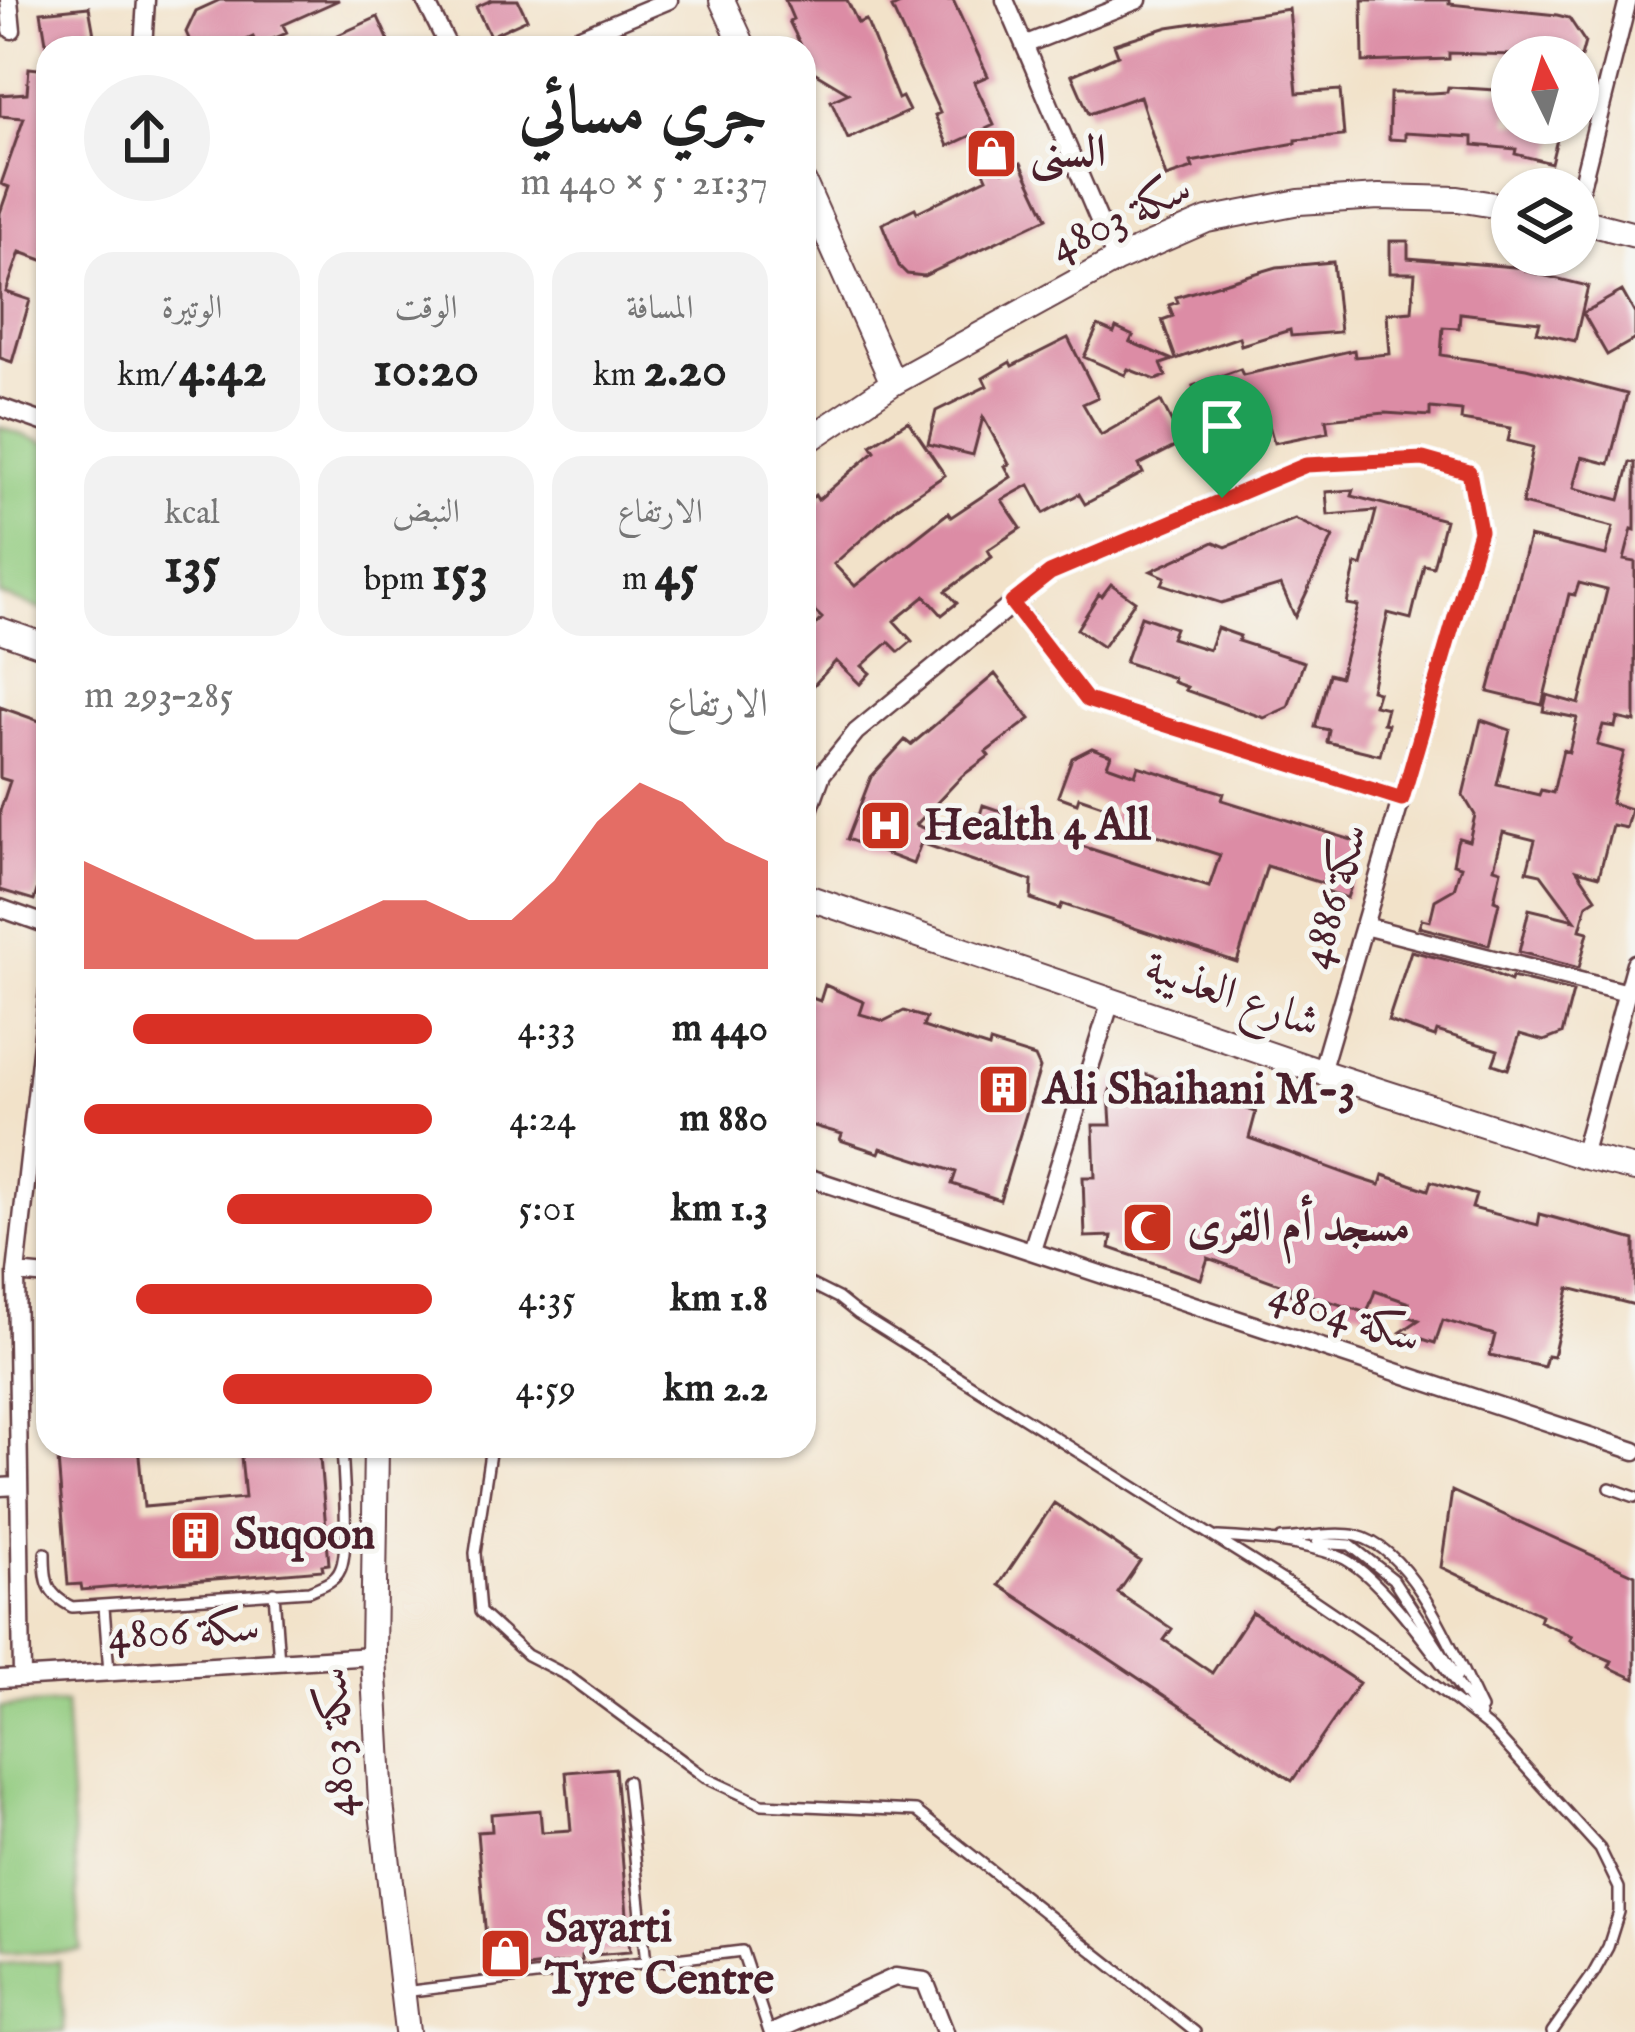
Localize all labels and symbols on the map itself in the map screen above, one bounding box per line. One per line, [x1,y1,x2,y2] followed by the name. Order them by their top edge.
[1491,36,1599,144] north arrow
[963,125,1019,181] shop icon: السنى
[1030,125,1106,183] place label: السنى
[1041,160,1201,276] street label: سكة 4803
[1171,375,1273,498] pin
[857,798,913,854] hospital icon: Health 4 All
[924,798,1151,855] place label: Health 4 All
[1287,817,1383,975] street label: سكة 4886
[1135,940,1327,1058] street label: شارع العذيبة
[976,1062,1032,1118] building icon: Ali Shaihani M-3
[1041,1062,1355,1119] place label: Ali Shaihani M-3
[1187,1194,1410,1264] place label: مسجد أم القرى
[1120,1199,1176,1255] mosque icon: مسجد أم القرى
[1262,1266,1428,1368] street label: سكة 4804
[167,1507,223,1563] building icon: Suqoon
[234,1507,375,1564] place label: Suqoon
[107,1600,261,1664] street label: سكة 4806
[305,1666,369,1818] street label: سكة 4803
[544,1900,774,2009] place label: Sayarti Tyre Centre
[478,1926,534,1982] shop icon: Sayarti Tyre Centre

